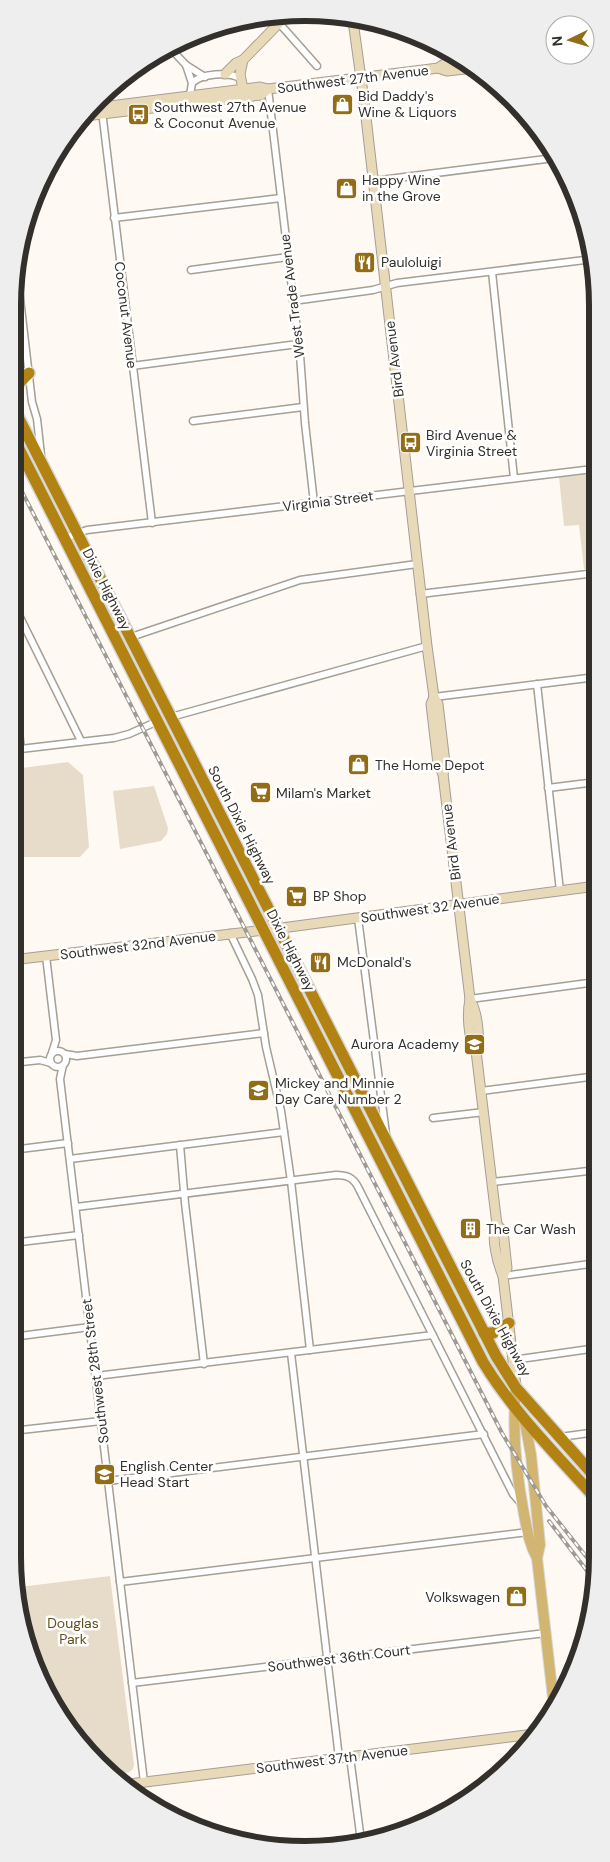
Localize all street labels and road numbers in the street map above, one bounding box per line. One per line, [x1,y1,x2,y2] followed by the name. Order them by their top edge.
[276,61,430,97] street label: Southwest 27th Avenue
[275,233,309,359] street label: West Trade Avenue
[111,261,141,369] street label: Coconut Avenue
[380,320,408,398] street label: Bird Avenue
[282,487,374,515] street label: Virginia Street
[79,545,135,633] street label: Dixie Highway
[204,763,280,888] street label: South Dixie Highway
[437,803,465,881] street label: Bird Avenue
[359,889,501,927] street label: Southwest 32 Avenue
[263,906,319,994] street label: Dixie Highway
[59,927,217,963] street label: Southwest 32nd Avenue
[456,1256,536,1380] street label: South Dixie Highway
[77,1298,113,1444] street label: Southwest 28th Street
[267,1640,411,1676] street label: Southwest 36th Court
[255,1741,409,1777] street label: Southwest 37th Avenue

